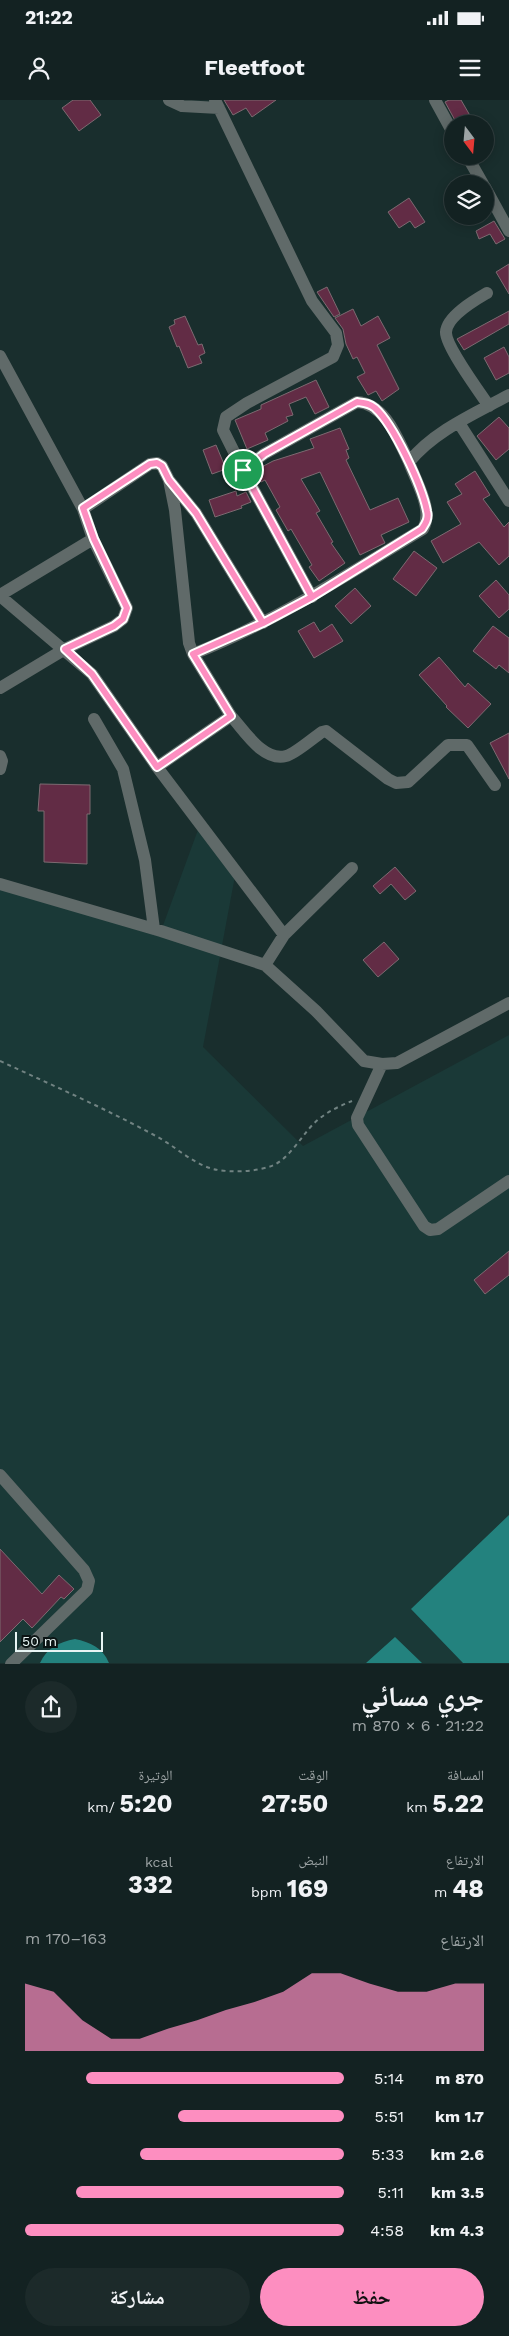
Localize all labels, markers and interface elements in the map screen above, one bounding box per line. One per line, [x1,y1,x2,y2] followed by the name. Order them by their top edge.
[25,6,73,29] text: 21:22
[25,54,53,82] icon: person
[456,54,484,82] icon: menu
[204,55,305,80] text: Fleetfoot
[444,115,494,165] north arrow
[444,115,494,225] map controls
[444,175,494,225] button: layers
[222,449,264,491] pin
[229,456,257,484] icon: arrive
[15,1628,102,1652] scale bar
[22,1633,57,1649] text: 50 m
[361,1680,484,1713] text: جري مسائي
[25,1681,77,1733] button: share
[352,1716,484,1735] text: 21:22 · 6 × 870 m
[139,1767,173,1783] text: الوتيرة
[298,1767,328,1783] text: الوقت
[447,1767,484,1783] text: المسافة
[120,1789,173,1818] text: 5:20
[261,1789,328,1818] text: 27:50
[432,1789,484,1818] text: 5.22
[87,1799,120,1815] text: /km
[406,1799,432,1815] text: km
[298,1852,328,1868] text: النبض
[446,1852,484,1868] text: الارتفاع
[145,1854,173,1870] text: kcal
[128,1870,173,1899] text: 332
[287,1874,328,1903] text: 169
[452,1874,484,1903] text: 48
[251,1884,287,1900] text: bpm
[434,1884,452,1900] text: m
[25,1929,107,1948] text: 163–170 m
[440,1931,484,1950] text: الارتفاع
[374,2069,404,2088] text: 5:14
[435,2069,484,2088] text: 870 m
[374,2107,404,2126] text: 5:51
[435,2107,484,2126] text: 1.7 km
[371,2145,404,2164] text: 5:33
[430,2145,484,2164] text: 2.6 km
[377,2183,404,2202] text: 5:11
[431,2183,484,2202] text: 3.5 km
[370,2221,404,2240] text: 4:58
[430,2221,484,2240] text: 4.3 km
[25,2268,250,2326] button: مشاركة
[260,2268,484,2326] button: حفظ

